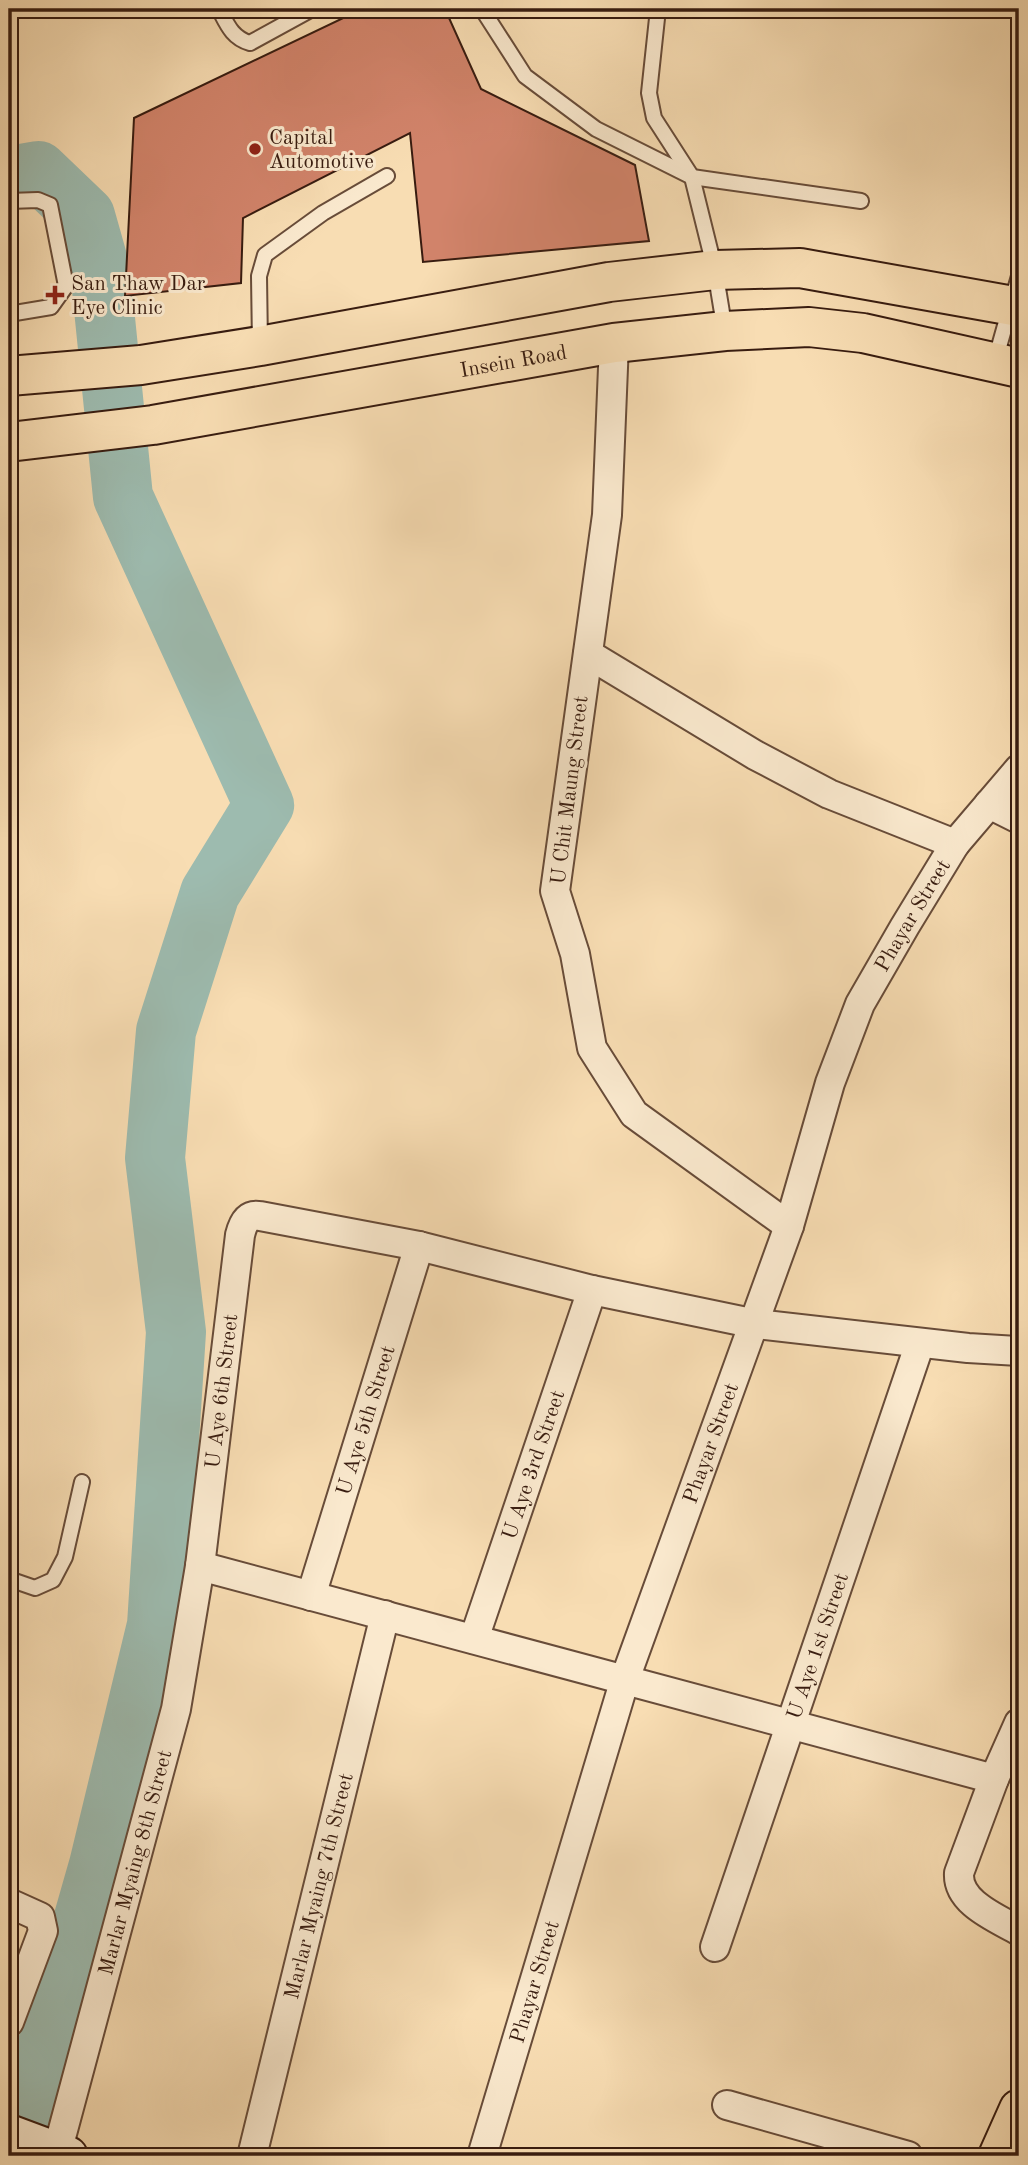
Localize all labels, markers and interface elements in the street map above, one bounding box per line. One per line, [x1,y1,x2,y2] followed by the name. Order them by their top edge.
[269,128,374,173] place label: Capital Automotive
[247,141,263,157] marker: Capital Automotive
[71,274,206,319] place label: San Thaw Dar Eye Clinic
[45,285,65,305] marker: San Thaw Dar Eye Clinic
[459,343,569,382] street label: Insein Road
[548,695,592,886] street label: U Chit Maung Street
[872,856,955,976] street label: Phayar Street
[203,1313,242,1470] street label: U Aye 6th Street
[334,1343,400,1498] street label: U Aye 5th Street
[680,1380,743,1507] street label: Phayar Street
[499,1388,569,1543] street label: U Aye 3rd Street
[784,1570,853,1722] street label: U Aye 1st Street
[96,1748,177,1978] street label: Marlar Myaing 8th Street
[282,1771,358,2002] street label: Marlar Myaing 7th Street
[507,1918,564,2046] street label: Phayar Street

